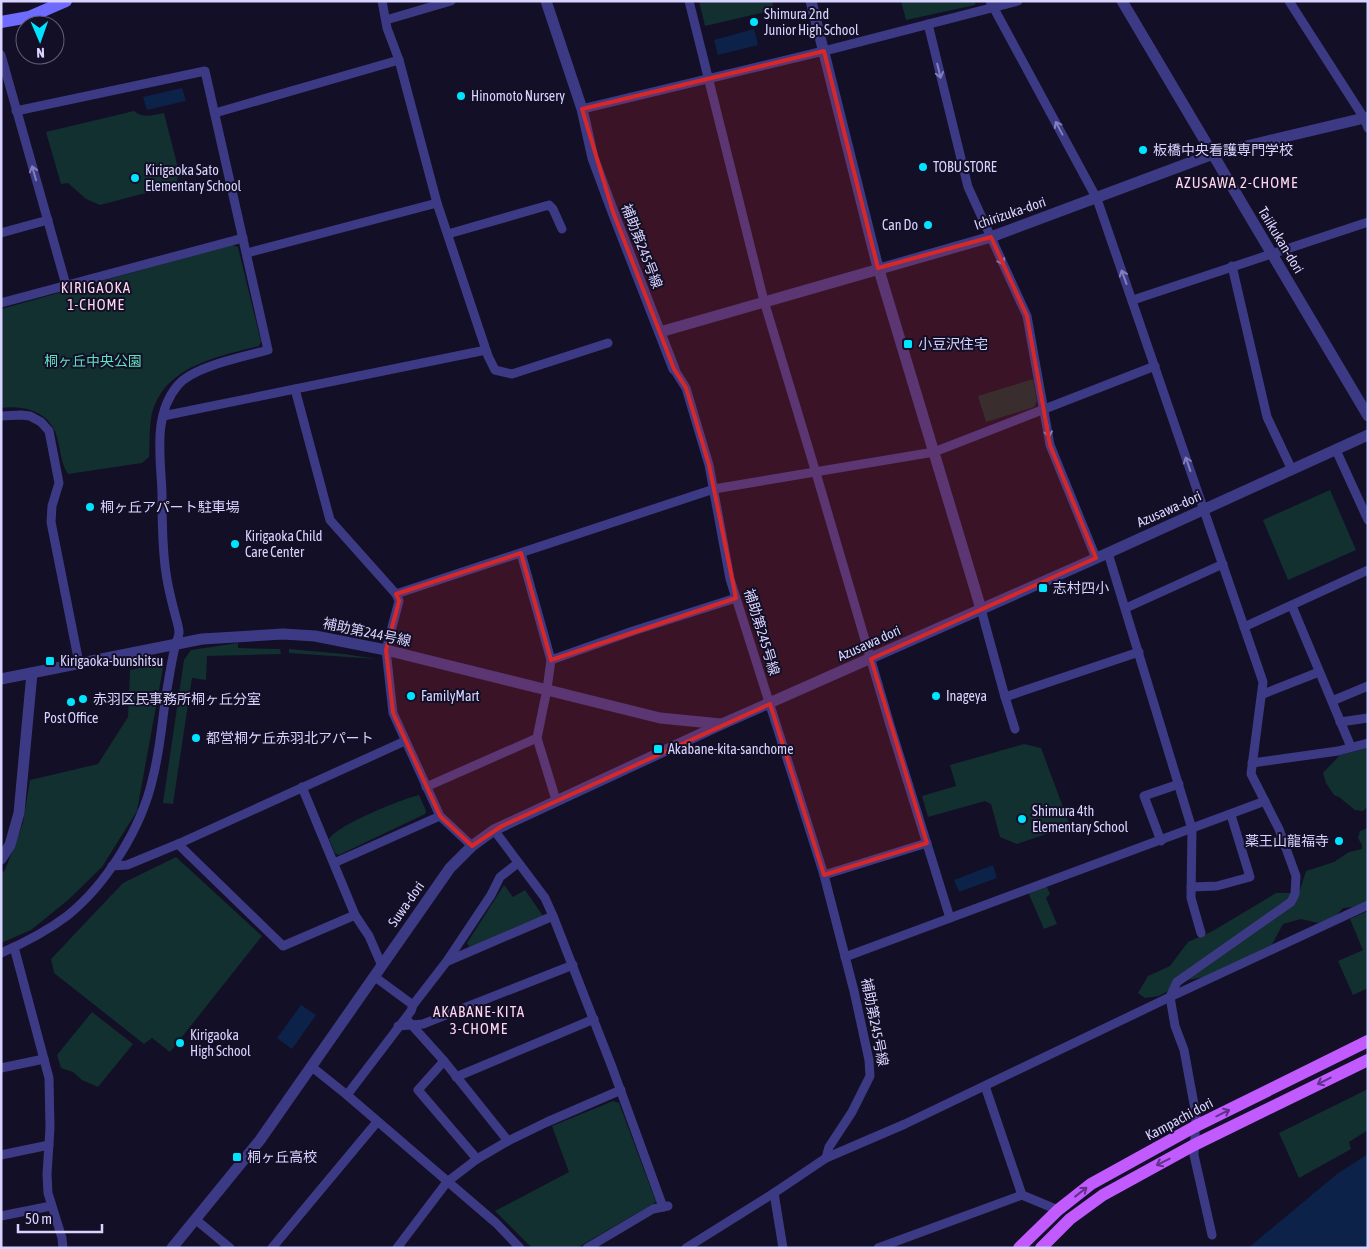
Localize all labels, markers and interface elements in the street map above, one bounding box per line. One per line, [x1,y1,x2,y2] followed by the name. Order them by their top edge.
[764,6,859,38] place label: Shimura 2nd Junior High School
[15,15,65,65] north arrow
[748,16,760,28] marker: Shimura 2nd Junior High School
[36,45,45,61] text: N
[935,63,944,79] one-way arrow
[471,88,565,104] place label: Hinomoto Nursery
[455,90,467,102] marker: Hinomoto Nursery
[1054,121,1064,136] one-way arrow
[1153,142,1293,158] place label: 板橋中央看護専門学校
[1137,144,1149,156] marker: 板橋中央看護専門学校
[933,159,997,175] place label: TOBU STORE
[917,161,929,173] marker: TOBU STORE
[145,162,241,194] place label: Kirigaoka Sato Elementary School
[29,166,39,182] one-way arrow
[129,172,141,184] marker: Kirigaoka Sato Elementary School
[1176,174,1298,191] district label: AZUSAWA 2-CHOME
[972,193,1048,233] street label: Ichirizuka-dori
[618,201,666,291] street label: 補助第245号線
[1255,204,1307,276] street label: Taiikukan-dori
[882,217,918,233] place label: Can Do
[922,219,934,231] marker: Can Do
[996,250,1006,265] one-way arrow
[1119,269,1128,285] one-way arrow
[61,279,131,313] district label: KIRIGAOKA 1-CHOME
[918,336,988,352] place label: 小豆沢住宅
[902,338,914,350] marker: 小豆沢住宅
[44,353,142,369] park label: 桐ヶ丘中央公園
[1043,422,1053,438] one-way arrow
[1183,456,1192,472] one-way arrow
[1134,488,1204,530] street label: Azusawa-dori
[100,499,240,515] place label: 桐ヶ丘アパート駐車場
[84,501,96,513] marker: 桐ヶ丘アパート駐車場
[245,528,322,560] place label: Kirigaoka Child Care Center
[229,538,241,550] marker: Kirigaoka Child Care Center
[1053,580,1109,596] place label: 志村四小
[1037,582,1049,594] marker: 志村四小
[741,587,783,677] street label: 補助第245号線
[321,615,413,649] street label: 補助第244号線
[835,622,903,664] street label: Azusawa dori
[60,653,163,669] place label: Kirigaoka-bunshitsu
[44,655,56,667] marker: Kirigaoka-bunshitsu
[421,688,479,704] place label: FamilyMart
[946,688,987,704] place label: Inageya
[405,690,417,702] marker: FamilyMart
[930,690,942,702] marker: Inageya
[93,691,261,707] place label: 赤羽区民事務所桐ヶ丘分室
[77,693,89,705] marker: 赤羽区民事務所桐ヶ丘分室
[65,696,77,708] marker: Post Office
[44,710,98,726] place label: Post Office
[206,730,374,746] place label: 都営桐ケ丘赤羽北アパート
[190,732,202,744] marker: 都営桐ケ丘赤羽北アパート
[668,741,794,757] place label: Akabane-kita-sanchome
[652,743,664,755] marker: Akabane-kita-sanchome
[1032,803,1128,835] place label: Shimura 4th Elementary School
[1016,813,1028,825] marker: Shimura 4th Elementary School
[1245,833,1329,849] place label: 薬王山龍福寺
[1333,835,1345,847] marker: 薬王山龍福寺
[385,878,427,930] street label: Suwa-dori
[859,976,891,1068] street label: 補助第245号線
[433,1003,525,1037] district label: AKABANE-KITA 3-CHOME
[190,1027,251,1059] place label: Kirigaoka High School
[174,1037,186,1049] marker: Kirigaoka High School
[1317,1077,1332,1087] one-way arrow
[1143,1095,1215,1143] street label: Kampachi dori
[1215,1108,1230,1117] one-way arrow
[247,1149,317,1165] place label: 桐ヶ丘高校
[231,1151,243,1163] marker: 桐ヶ丘高校
[1155,1157,1170,1167] one-way arrow
[1074,1186,1087,1197] one-way arrow
[18,1202,101,1234] scale bar
[25,1210,52,1227] text: 50 m

